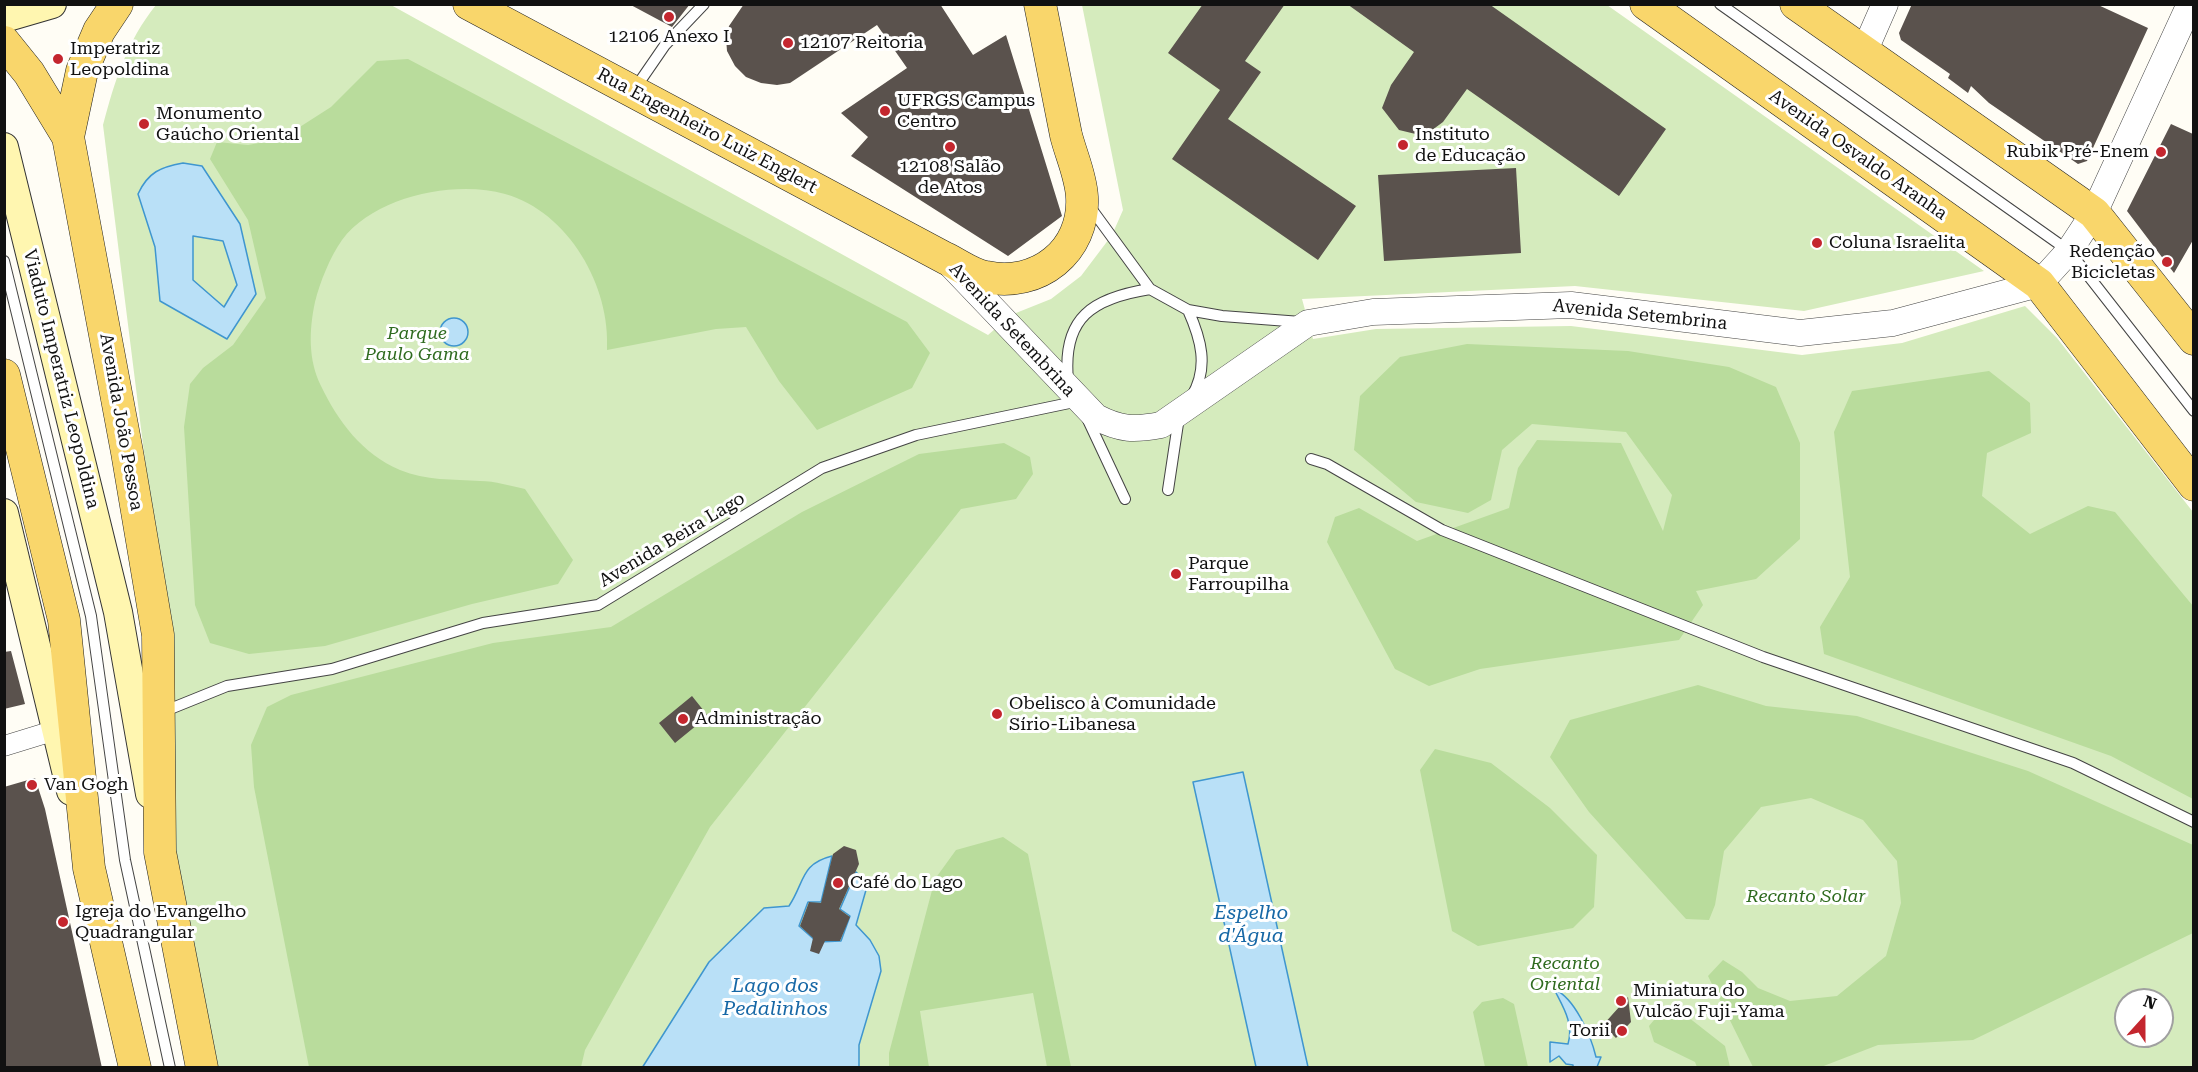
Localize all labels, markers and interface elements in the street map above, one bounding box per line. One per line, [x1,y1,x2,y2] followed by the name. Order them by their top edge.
[662,10,676,24] marker: 12106 Anexo I
[608,26,730,48] place label: 12106 Anexo I
[800,32,923,54] place label: 12107 Reitoria
[781,36,795,50] marker: 12107 Reitoria
[70,38,169,80] place label: Imperatriz Leopoldina
[51,52,65,66] marker: Imperatriz Leopoldina
[593,64,821,198] street label: Rua Engenheiro Luiz Englert
[1765,85,1951,225] street label: Avenida Osvaldo Aranha
[897,90,1035,132] place label: UFRGS Campus Centro
[156,103,299,146] place label: Monumento Gaúcho Oriental
[878,104,892,118] marker: UFRGS Campus Centro
[137,117,151,131] marker: Monumento Gaúcho Oriental
[1415,124,1526,166] place label: Instituto de Educação
[1396,138,1410,152] marker: Instituto de Educação
[943,140,957,154] marker: 12108 Salão de Atos
[2006,141,2149,163] place label: Rubik Pré-Enem
[2154,145,2168,159] marker: Rubik Pré-Enem
[899,156,1001,198] place label: 12108 Salão de Atos
[1829,232,1965,254] place label: Coluna Israelita
[1810,236,1824,250] marker: Coluna Israelita
[2069,241,2155,284] place label: Redenção Bicicletas
[18,247,104,511] street label: Viaduto Imperatriz Leopoldina
[2160,255,2174,269] marker: Redenção Bicicletas
[944,259,1080,401] street label: Avenida Setembrina
[1552,295,1728,335] street label: Avenida Setembrina
[364,323,470,366] park label: Parque Paulo Gama
[95,332,147,512] street label: Avenida João Pessoa
[595,488,749,592] street label: Avenida Beira Lago
[1188,553,1289,596] place label: Parque Farroupilha
[1169,567,1183,581] marker: Parque Farroupilha
[1009,693,1216,736] place label: Obelisco à Comunidade Sírio-Libanesa
[990,707,1004,721] marker: Obelisco à Comunidade Sírio-Libanesa
[695,708,821,730] place label: Administração
[676,712,690,726] marker: Administração
[44,774,129,796] place label: Van Gogh
[25,778,39,792] marker: Van Gogh
[850,872,963,894] place label: Café do Lago
[831,876,845,890] marker: Café do Lago
[1746,886,1866,908] park label: Recanto Solar
[75,901,246,944] place label: Igreja do Evangelho Quadrangular
[1214,901,1288,948] water label: Espelho d'Água
[56,915,70,929] marker: Igreja do Evangelho Quadrangular
[1530,953,1600,996] park label: Recanto Oriental
[723,974,827,1021] water label: Lago dos Pedalinhos
[1633,980,1785,1022] place label: Miniatura do Vulcão Fuji-Yama
[2114,988,2174,1048] north arrow
[2141,992,2159,1014] text: N
[1614,994,1628,1008] marker: Miniatura do Vulcão Fuji-Yama
[1569,1020,1610,1042] place label: Torii
[1615,1024,1629,1038] marker: Torii

